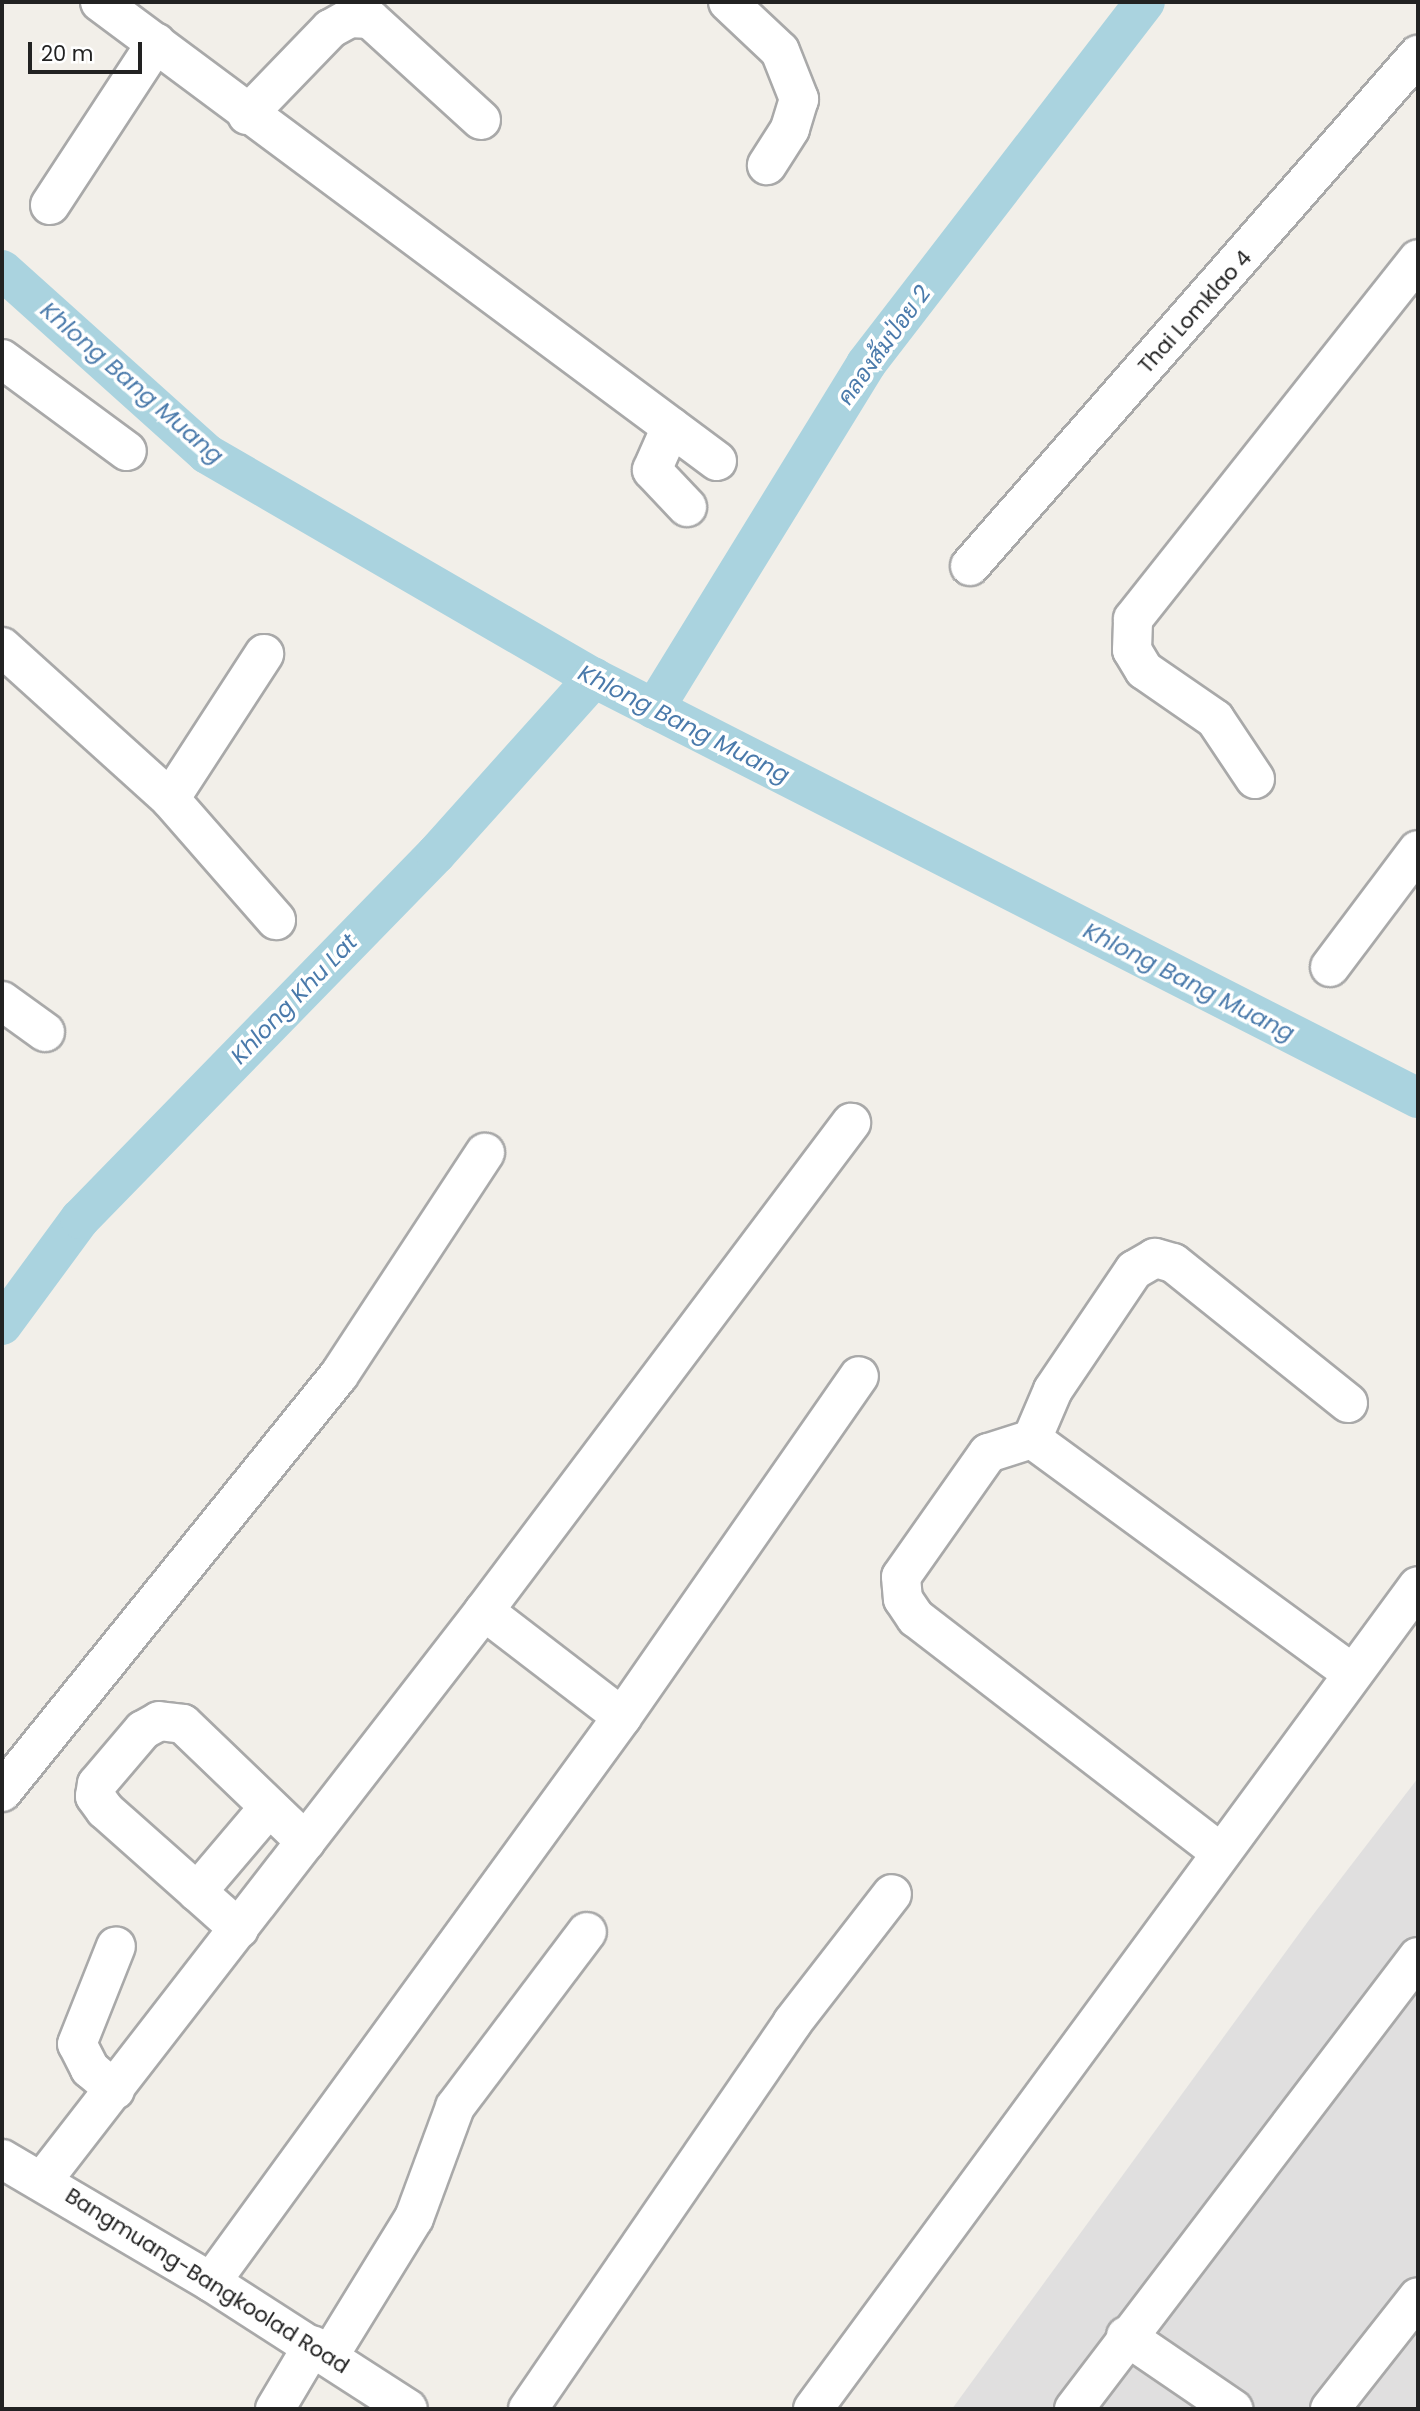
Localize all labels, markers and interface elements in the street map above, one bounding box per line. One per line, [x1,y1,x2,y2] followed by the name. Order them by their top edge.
[32,28,145,72] scale bar
[41,39,94,68] text: 20 m
[1133,245,1257,379] street label: Thai Lomklao 4
[832,280,936,410] water label: คลองส้มป่อย 2
[35,296,229,470] water label: Khlong Bang Muang
[574,659,794,789] water label: Khlong Bang Muang
[1079,917,1299,1047] water label: Khlong Bang Muang
[225,928,363,1070] water label: Khlong Khu Lat
[61,2183,353,2379] street label: Bangmuang-Bangkoolad Road

